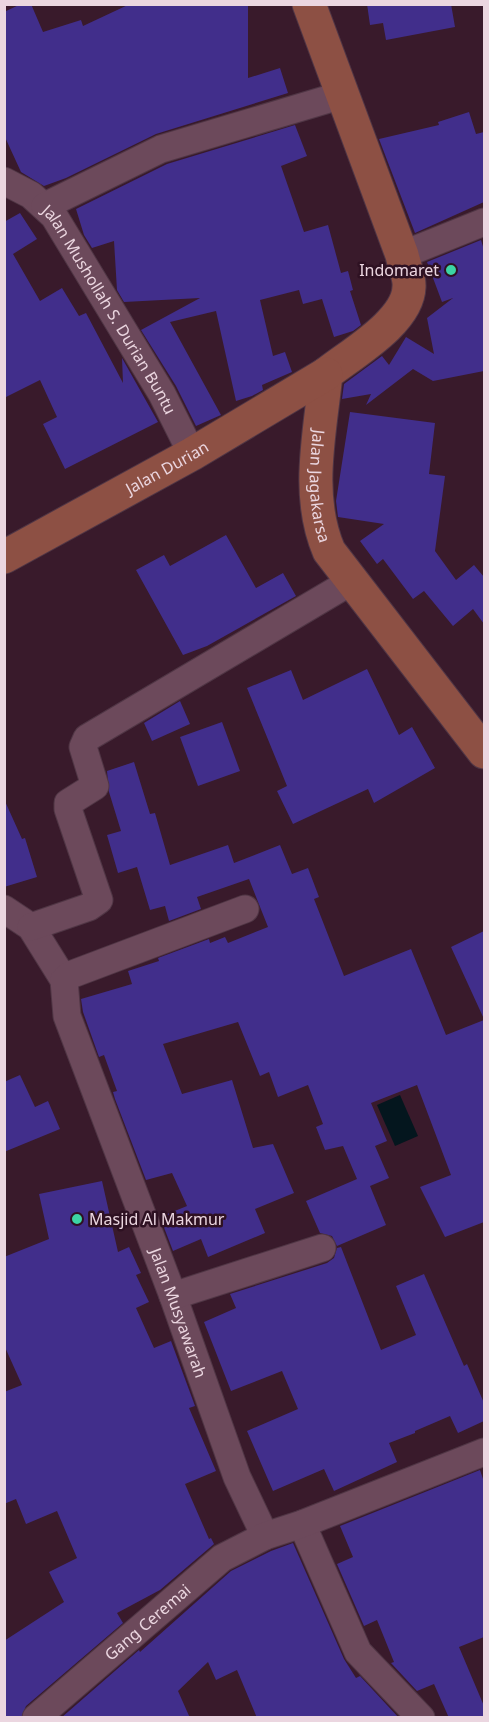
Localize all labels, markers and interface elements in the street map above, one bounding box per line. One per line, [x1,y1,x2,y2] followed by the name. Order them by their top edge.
[36,198,181,418] street label: Jalan Mushollah S. Durian Buntu
[359,259,439,281] place label: Indomaret
[444,263,458,277] marker: Indomaret
[305,426,336,545] street label: Jalan Jagakarsa
[120,436,213,500] street label: Jalan Durian
[89,1208,225,1230] place label: Masjid Al Makmur
[70,1212,84,1226] marker: Masjid Al Makmur
[144,1243,212,1381] street label: Jalan Musyawarah
[100,1579,195,1665] street label: Gang Ceremai

